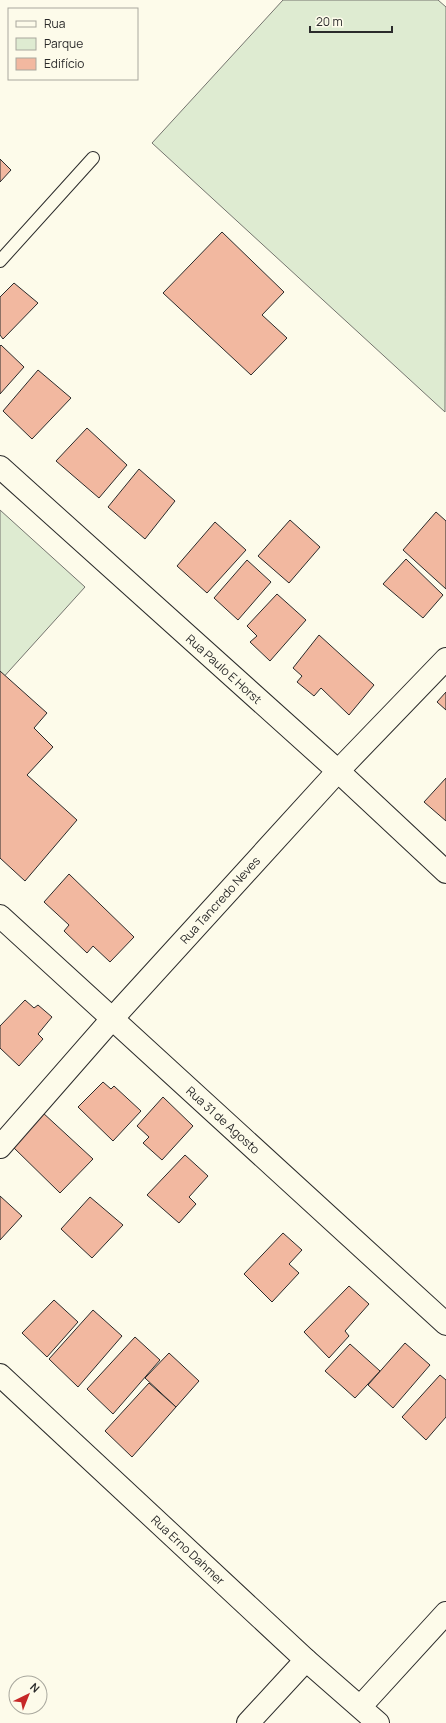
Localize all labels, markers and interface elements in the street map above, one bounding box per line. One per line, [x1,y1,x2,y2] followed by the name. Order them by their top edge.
[8,8,138,80] legend
[310,8,392,34] scale bar
[316,13,343,30] text: 20 m
[44,15,65,32] text: Rua
[44,35,83,52] text: Parque
[44,55,84,72] text: Edifício
[182,630,266,708] street label: Rua Paulo E Horst
[176,853,264,947] street label: Rua Tancredo Neves
[182,1082,264,1158] street label: Rua 31 de Agosto
[148,1511,229,1589] street label: Rua Erno Dahmer
[8,1675,48,1715] north arrow
[27,1679,43,1696] text: N

